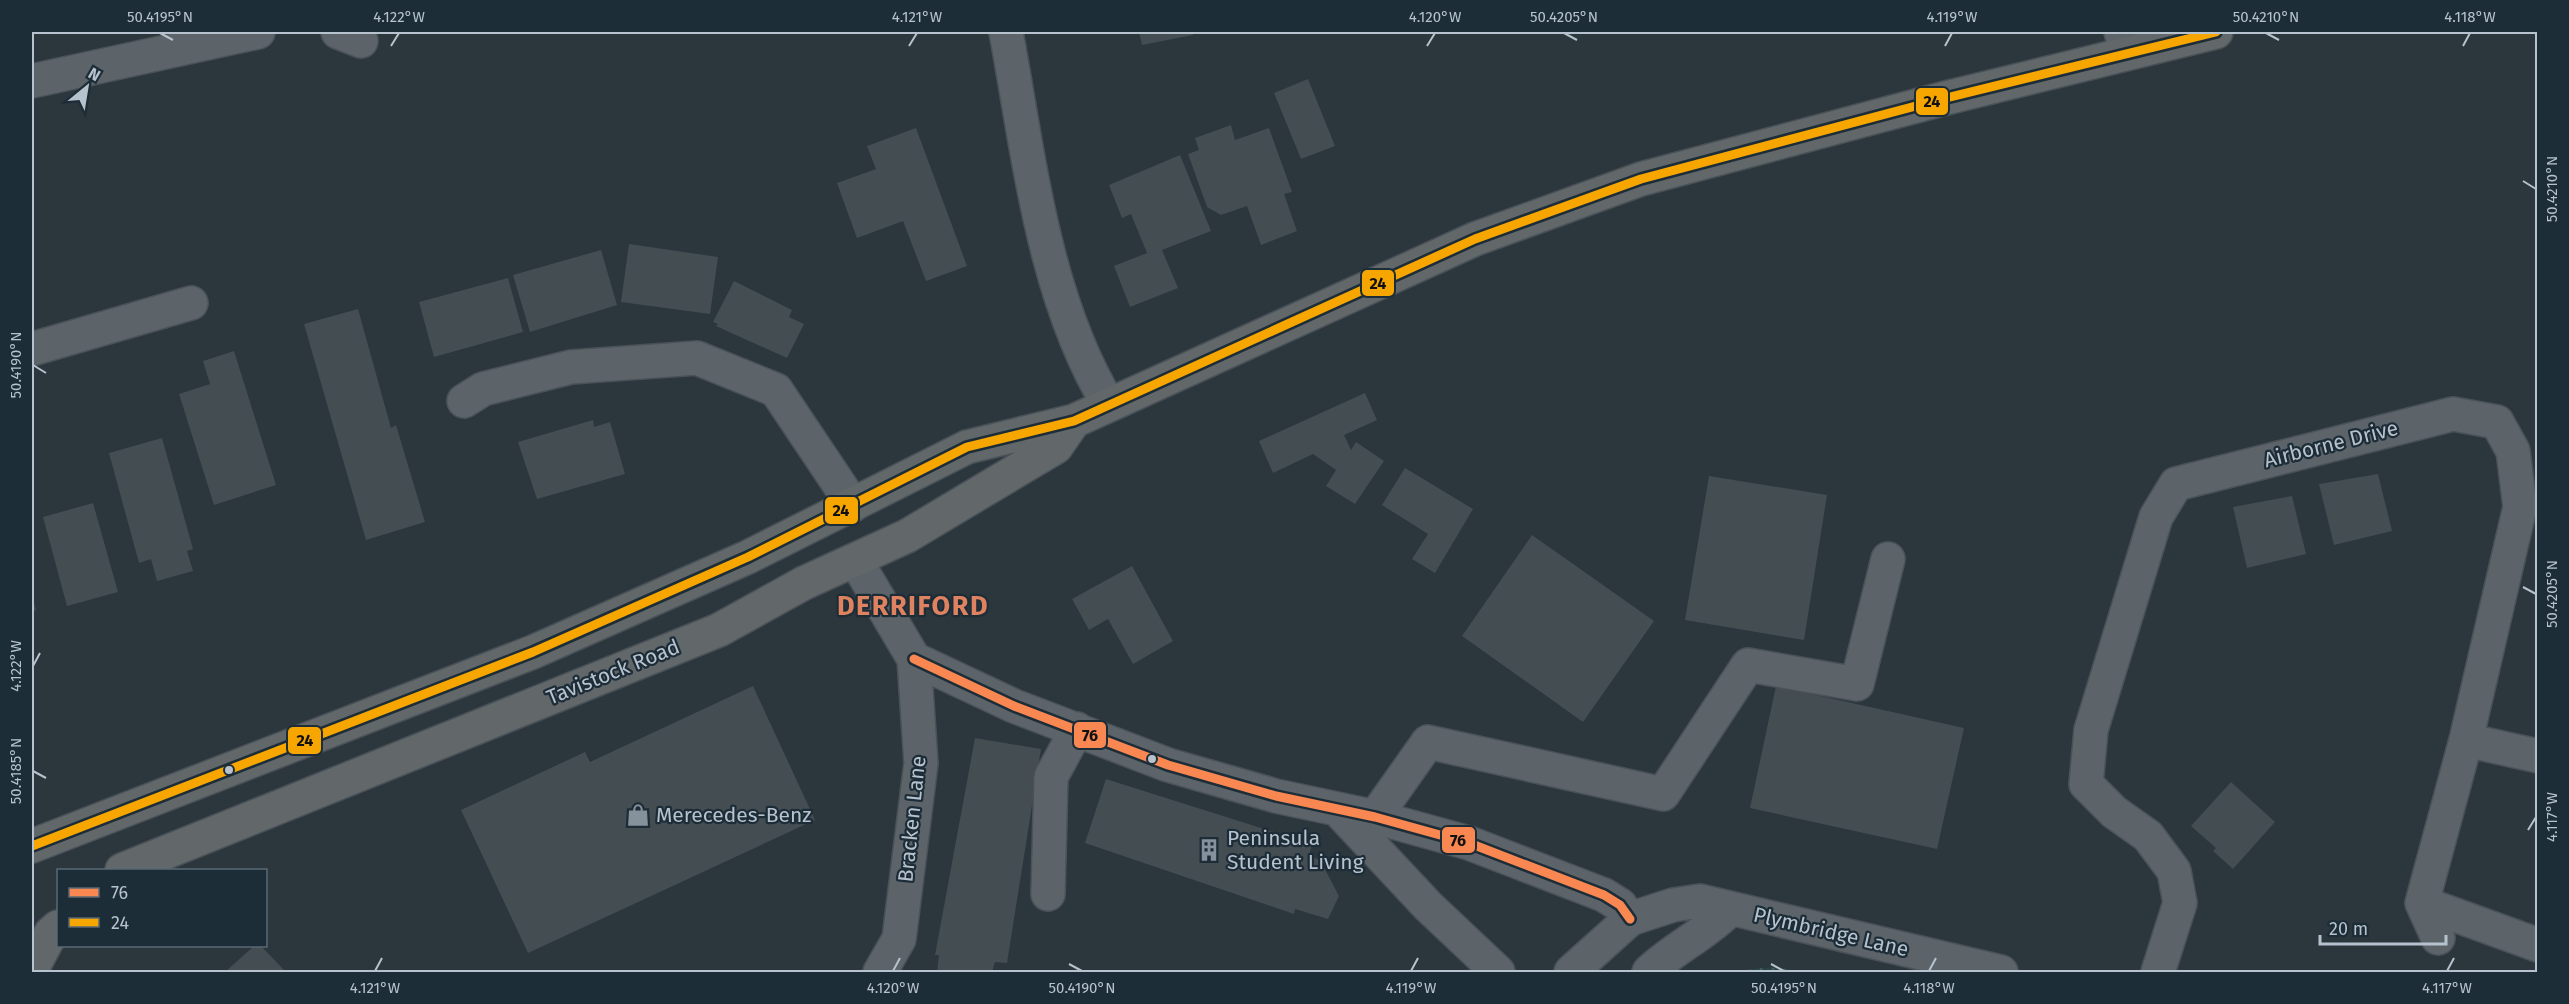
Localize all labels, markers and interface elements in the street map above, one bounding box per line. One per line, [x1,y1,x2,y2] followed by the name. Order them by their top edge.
[127,8,193,26] text: 50.4195°N
[373,8,425,26] text: 4.122°W
[892,8,943,26] text: 4.121°W
[1409,8,1462,26] text: 4.120°W
[1530,8,1598,26] text: 50.4205°N
[1927,8,1978,26] text: 4.119°W
[2233,8,2299,26] text: 50.4210°N
[2444,8,2496,26] text: 4.118°W
[57,57,117,117] north arrow
[85,64,104,85] text: N
[1915,87,1949,116] line badge: 24
[1924,92,1940,111] text: 24
[2543,156,2561,222] text: 50.4210°N
[1361,269,1395,297] line badge: 24
[1370,274,1386,293] text: 24
[7,332,25,398] text: 50.4190°N
[2261,415,2401,473] street label: Airborne Drive
[824,496,859,525] line badge: 24
[833,501,849,520] text: 24
[2543,560,2561,628] text: 50.4205°N
[837,590,989,622] district label: DERRIFORD
[543,633,683,711] street label: Tavistock Road
[7,640,25,692] text: 4.122°W
[1073,721,1107,749] line badge: 76
[287,726,322,755] line badge: 24
[1082,726,1098,745] text: 76
[297,731,313,750] text: 24
[7,738,25,804] text: 50.4185°N
[1146,753,1158,765] unlabelled marker
[892,755,932,883] street label: Bracken Lane
[223,764,235,776] unlabelled marker
[2543,791,2561,842] text: 4.117°W
[625,802,651,828] shop icon: Merecedes-Benz
[656,802,812,828] place label: Merecedes-Benz
[1227,825,1364,875] place label: Peninsula Student Living
[1441,826,1476,854] line badge: 76
[1450,831,1466,850] text: 76
[1196,837,1222,863] building icon: Peninsula Student Living
[57,869,267,947] legend
[111,882,128,904] text: 76
[1751,902,1911,962] street label: Plymbridge Lane
[2320,908,2446,946] scale bar
[111,912,129,934] text: 24
[2329,918,2368,940] text: 20 m
[350,979,401,997] text: 4.121°W
[867,979,920,997] text: 4.120°W
[1049,979,1115,997] text: 50.4190°N
[1386,979,1437,997] text: 4.119°W
[1751,979,1817,997] text: 50.4195°N
[1903,979,1955,997] text: 4.118°W
[2422,979,2473,997] text: 4.117°W

